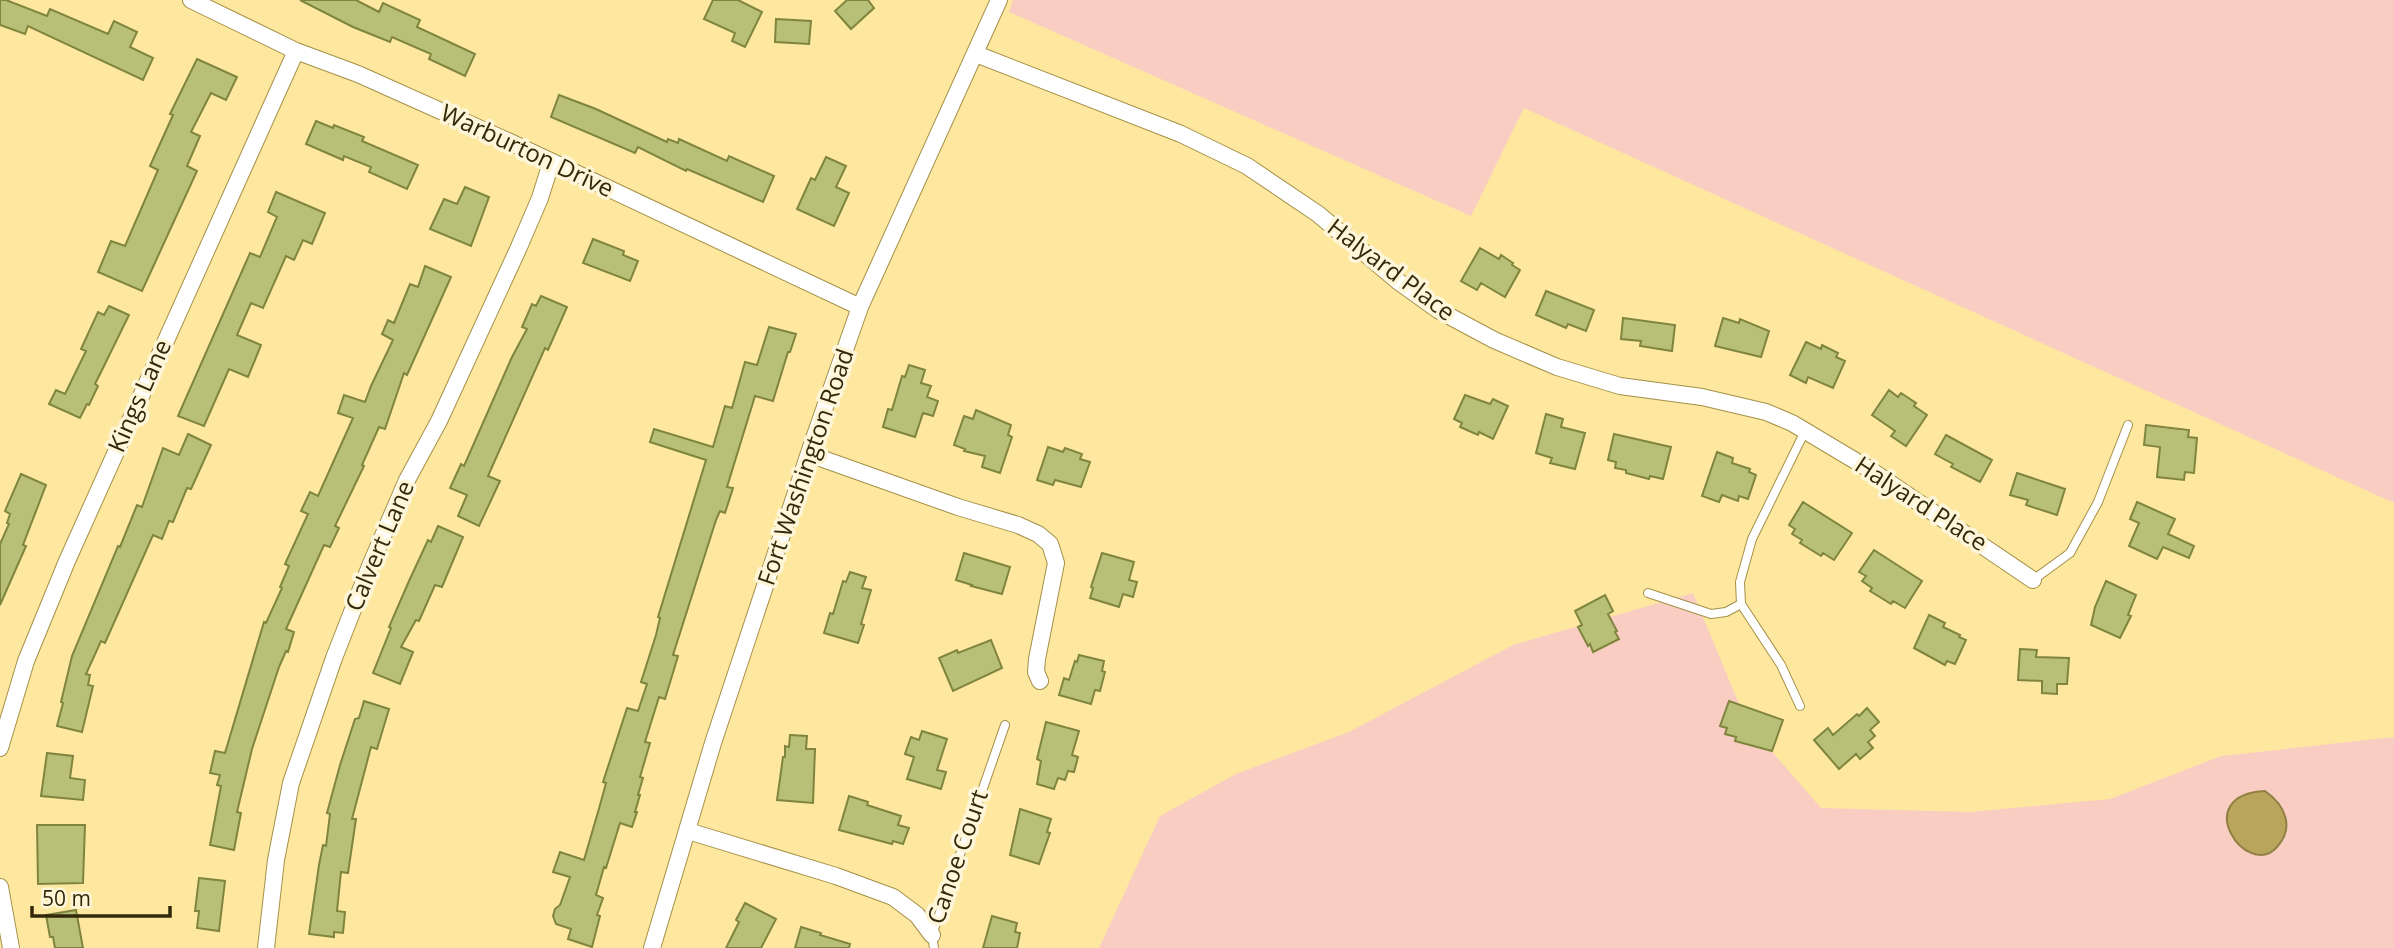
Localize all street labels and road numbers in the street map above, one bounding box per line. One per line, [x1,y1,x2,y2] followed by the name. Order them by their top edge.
[436,95,619,204] street label: Warburton Drive
[1321,210,1463,328] street label: Halyard Place
[99,334,178,457] street label: Kings Lane
[749,344,861,589] street label: Fort Washington Road
[1849,448,1995,558] street label: Halyard Place
[336,475,421,616] street label: Calvert Lane
[918,785,995,928] street label: Canoe Court

